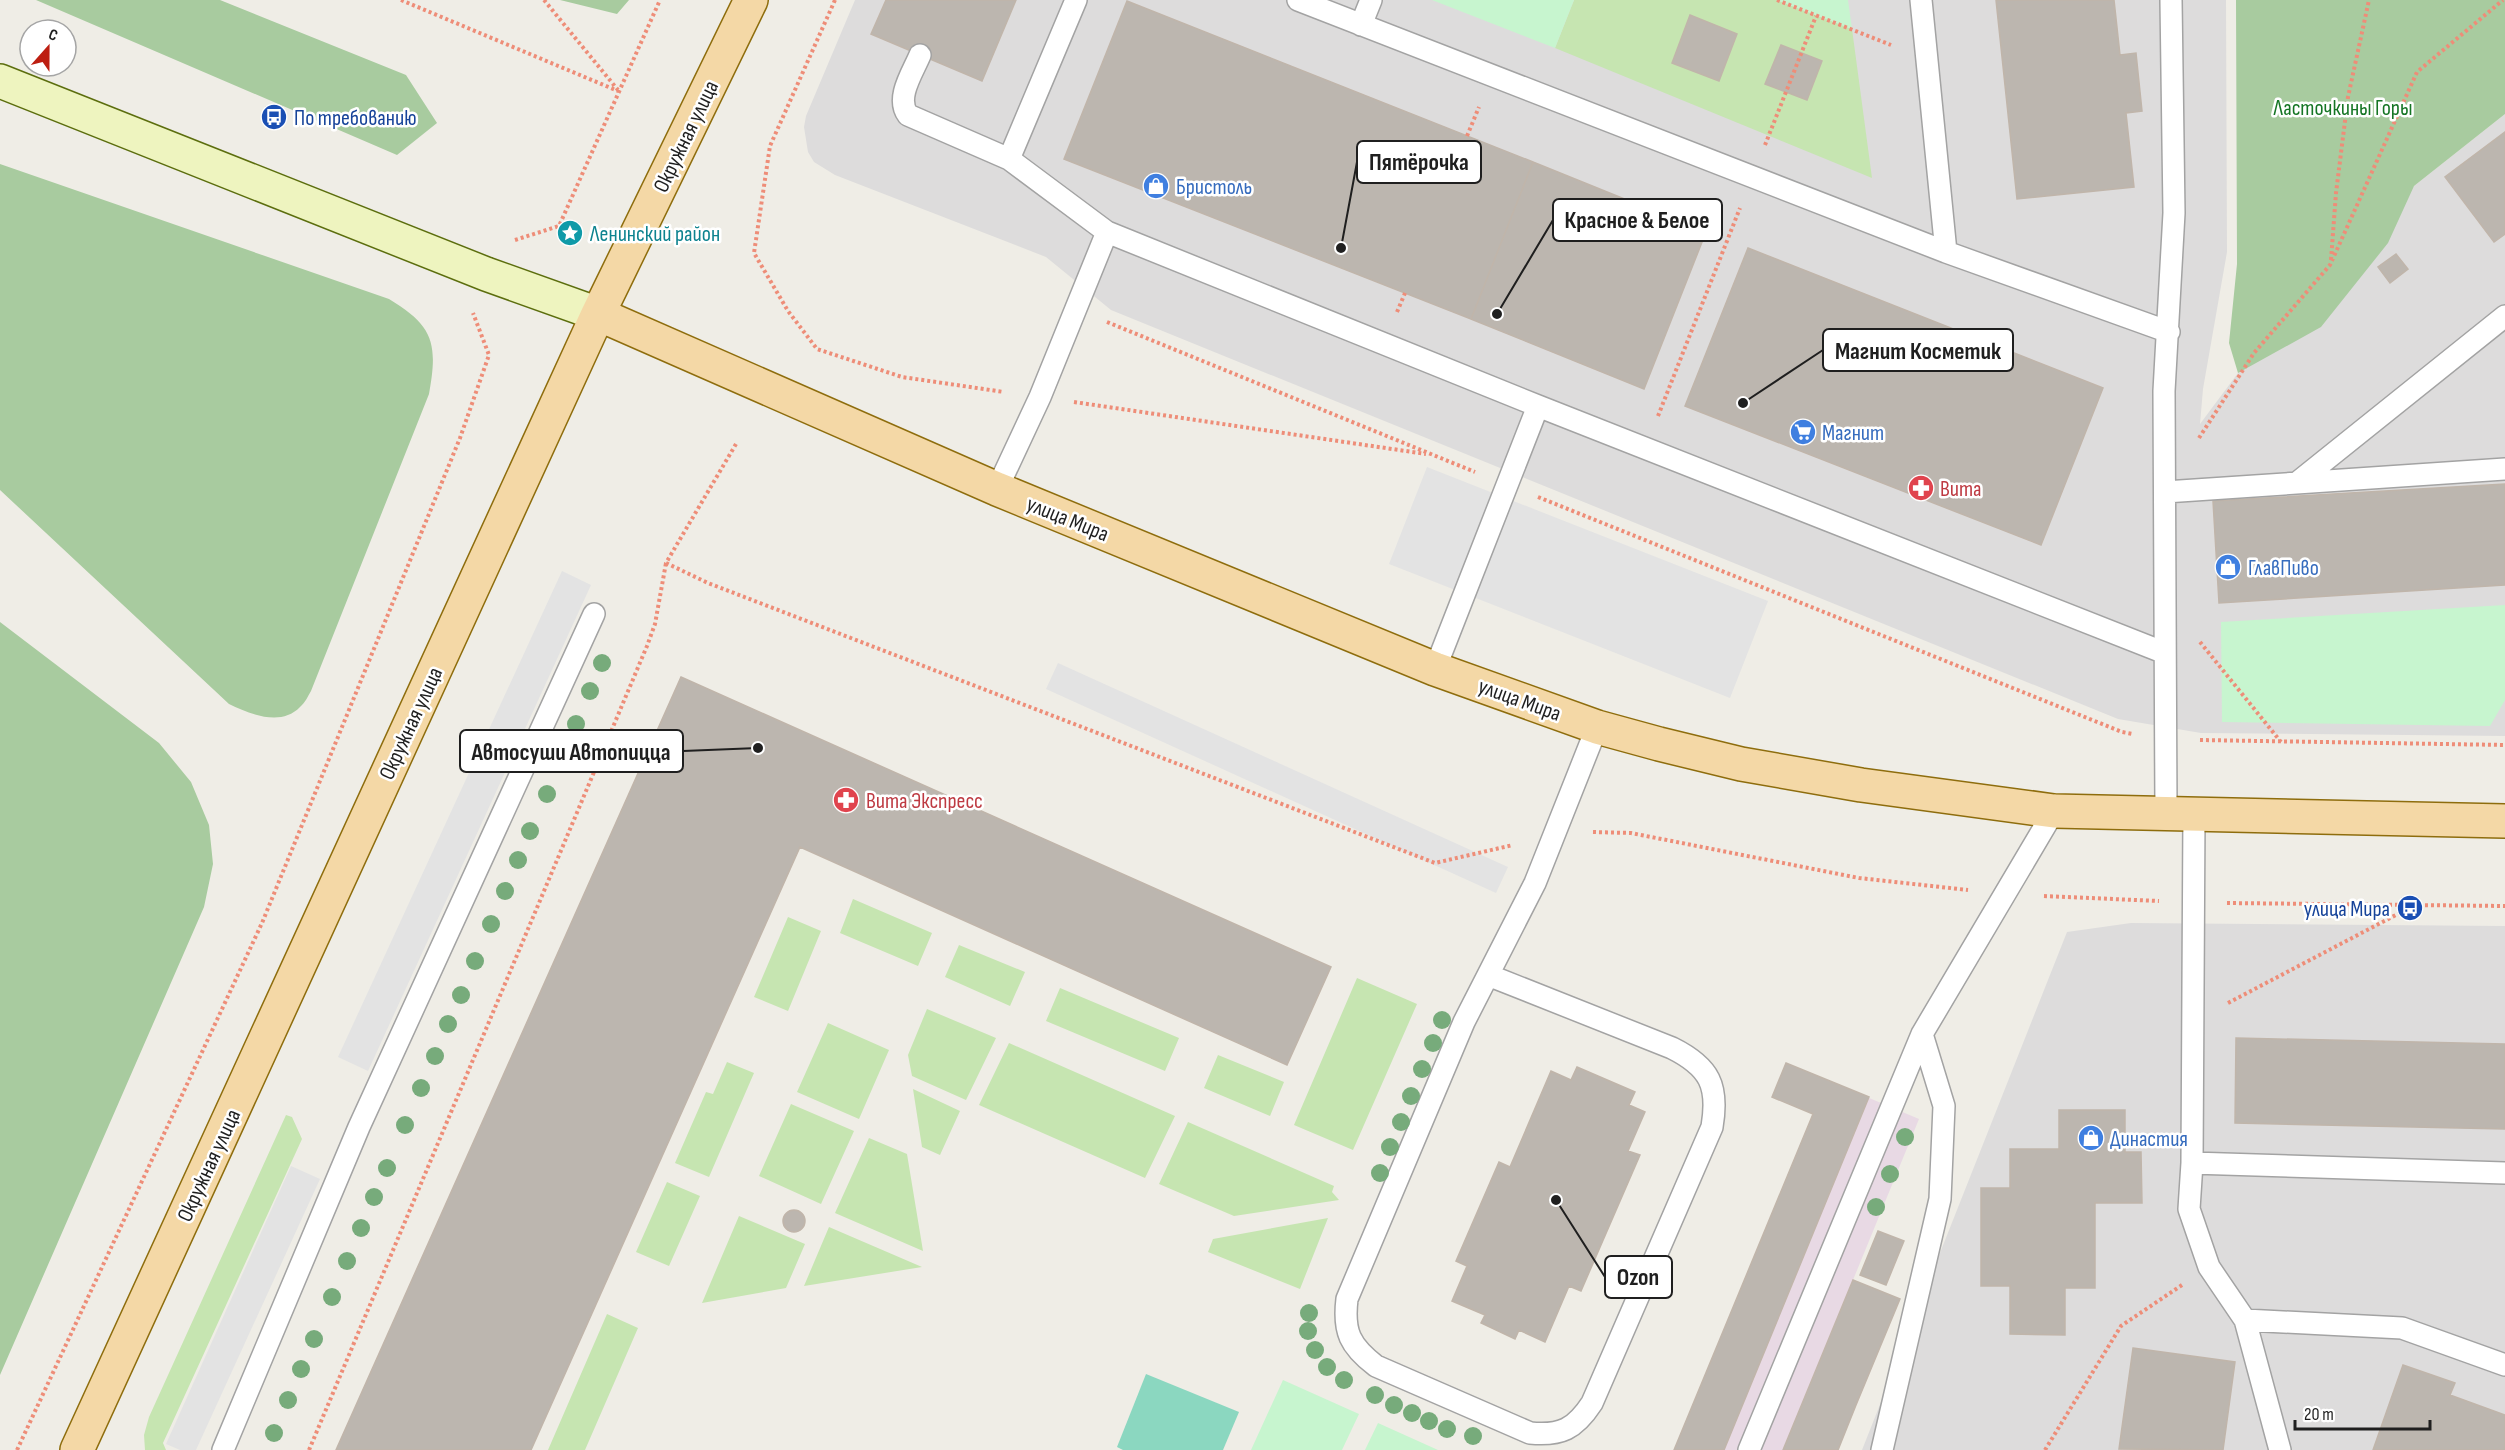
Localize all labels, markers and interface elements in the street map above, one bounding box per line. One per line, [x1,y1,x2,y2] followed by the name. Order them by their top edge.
[18,18,78,78] north arrow
[46,25,60,46] text: С
[648,76,725,197] street label: Окружная улица
[2273,95,2412,122] park label: Ласточкины Горы
[259,102,289,132] bus stop icon: По требованию
[294,105,417,132] place label: По требованию
[1357,141,1481,183] callout: Пятёрочка
[1369,148,1469,177] text: Пятёрочка
[1141,171,1171,201] shop icon: Бристоль
[1176,174,1252,201] place label: Бристоль
[1553,199,1722,241] callout: Красное & Белое
[1565,206,1709,235] text: Красное & Белое
[555,218,585,248] place icon: Ленинский район
[589,221,720,248] place label: Ленинский район
[1823,329,2013,371] callout: Магнит Косметик
[1835,337,2002,366] text: Магнит Косметик
[1788,417,1818,447] supermarket icon: Магнит
[1822,420,1884,447] place label: Магнит
[1906,473,1936,503] pharmacy icon: Вита
[1940,476,1982,503] place label: Вита
[1022,491,1112,548] street label: улица Мира
[2213,552,2243,582] shop icon: ГлавПиво
[2248,555,2319,582] place label: ГлавПиво
[374,663,449,784] street label: Окружная улица
[1474,673,1565,728] street label: улица Мира
[460,730,683,772] callout: Автосуши Автопицца
[470,738,671,767] text: Автосуши Автопицца
[831,785,861,815] pharmacy icon: Вита Экспресс
[866,788,983,815] place label: Вита Экспресс
[2395,893,2425,923] bus stop icon: улица Мира
[2304,896,2390,923] place label: улица Мира
[172,1105,247,1226] street label: Окружная улица
[2076,1123,2106,1153] shop icon: Династия
[2110,1126,2188,1153] place label: Династия
[1605,1256,1672,1298] callout: Ozon
[1617,1263,1659,1292] text: Ozon
[2295,1393,2430,1431] scale bar
[2304,1404,2334,1425] text: 20 m

